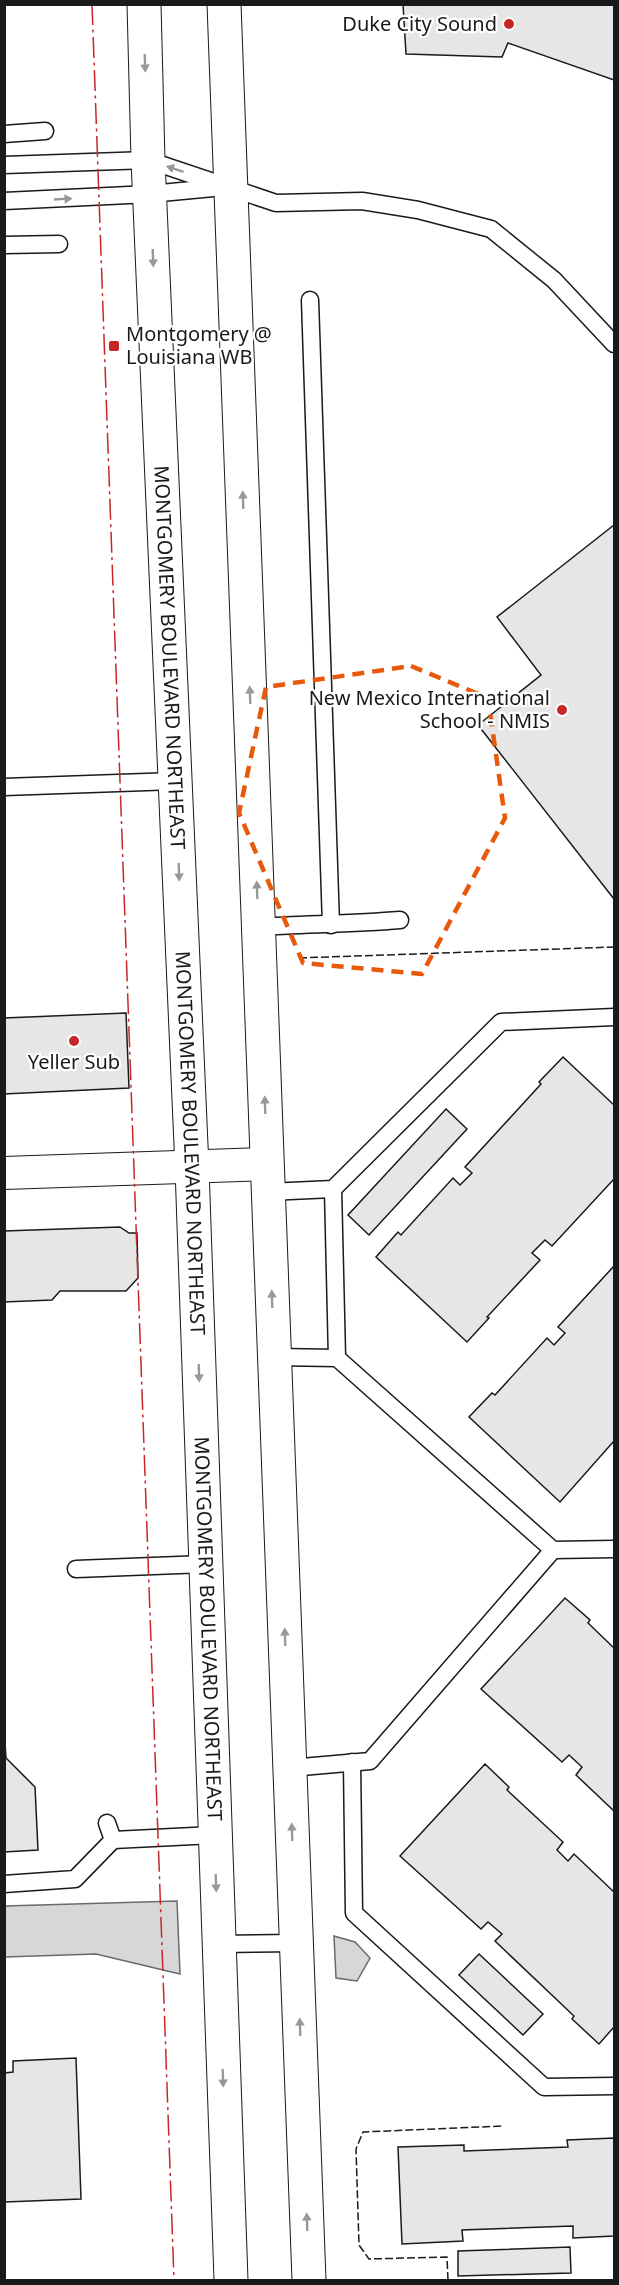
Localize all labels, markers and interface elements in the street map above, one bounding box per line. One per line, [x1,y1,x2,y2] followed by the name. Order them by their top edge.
[342,10,497,37] place label: Duke City Sound
[502,17,516,31] marker: Duke City Sound
[140,53,150,72] one-way arrow
[166,164,184,173] one-way arrow
[53,194,72,203] one-way arrow
[148,248,157,267] one-way arrow
[126,320,272,370] place label: Montgomery @ Louisiana WB
[107,339,121,353] marker: Montgomery @ Louisiana WB
[148,465,192,850] street label: MONTGOMERY BOULEVARD NORTHEAST
[238,490,247,509] one-way arrow
[309,684,550,734] place label: New Mexico International School - NMIS
[245,685,254,704] one-way arrow
[555,703,569,717] marker: New Mexico International School - NMIS
[175,863,184,882] one-way arrow
[252,880,261,899] one-way arrow
[170,950,212,1336] street label: MONTGOMERY BOULEVARD NORTHEAST
[67,1034,81,1048] marker: Yeller Sub
[28,1048,120,1075] place label: Yeller Sub
[260,1096,269,1115] one-way arrow
[267,1289,277,1308] one-way arrow
[194,1364,203,1383] one-way arrow
[188,1436,229,1821] street label: MONTGOMERY BOULEVARD NORTHEAST
[280,1628,290,1647] one-way arrow
[288,1823,297,1842] one-way arrow
[211,1874,220,1893] one-way arrow
[295,2018,304,2037] one-way arrow
[218,2068,227,2087] one-way arrow
[303,2213,312,2232] one-way arrow

